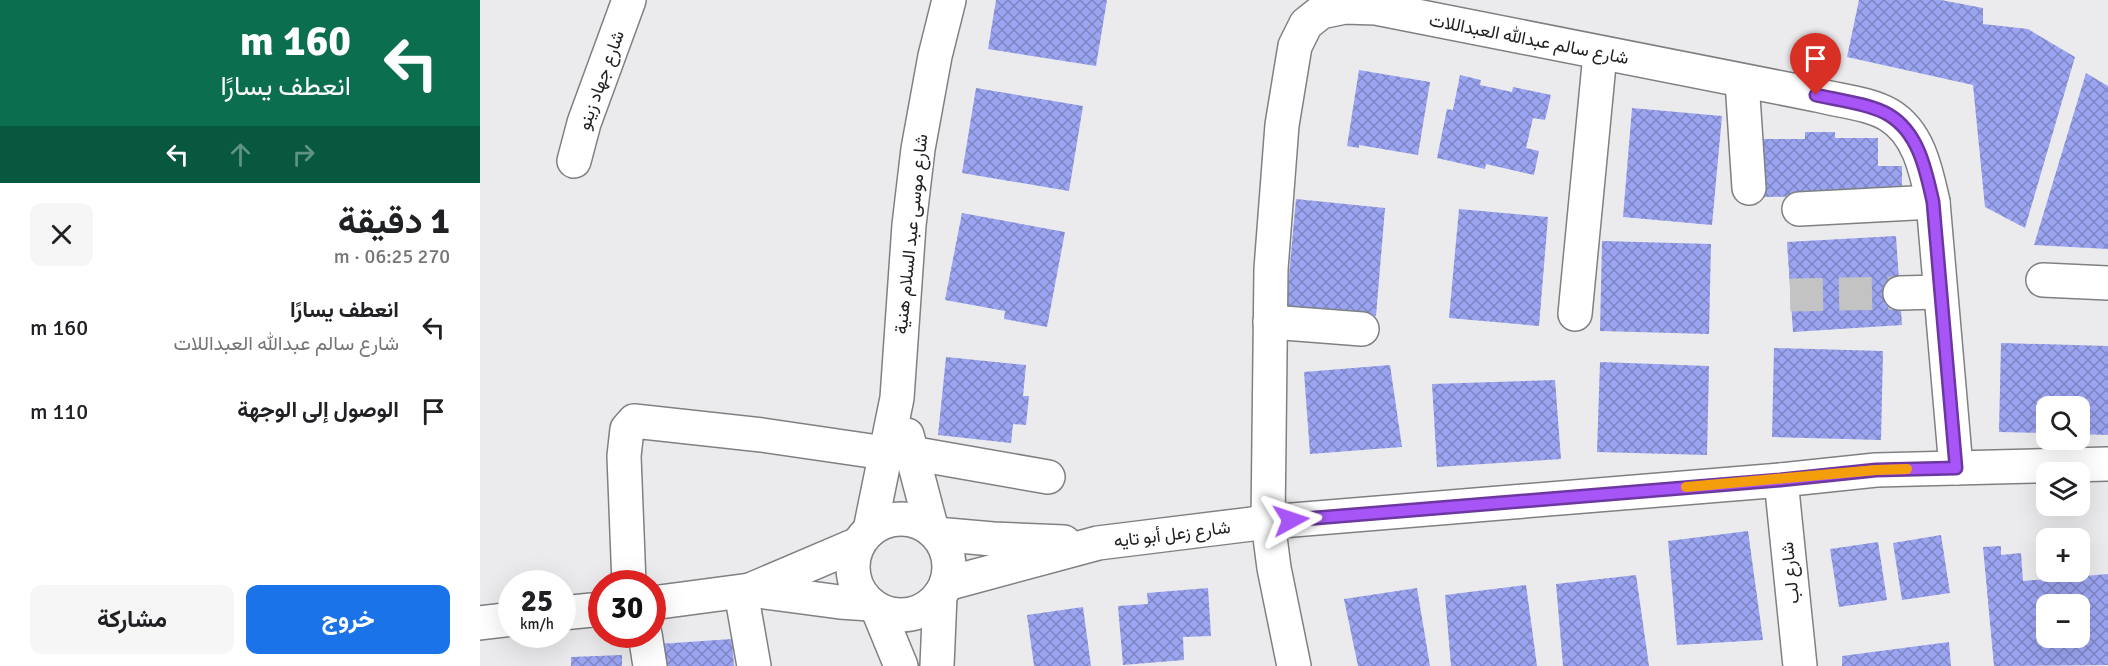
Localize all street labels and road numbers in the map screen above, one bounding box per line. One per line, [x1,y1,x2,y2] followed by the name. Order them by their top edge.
[1427,9,1631,70] street label: شارع سالم عبدالله العبداللات
[573,27,630,133] street label: شارع جهاد زينو
[890,133,933,335] street label: شارع موسى عبد السلام هنية
[1112,516,1232,553] street label: شارع زعل أبو تايه
[1776,541,1805,605] street label: شارع لب

